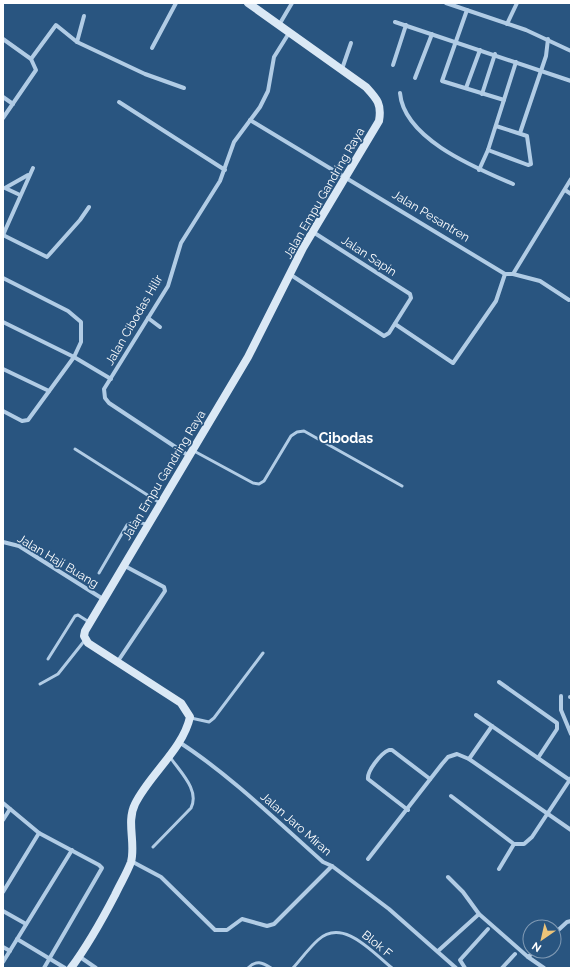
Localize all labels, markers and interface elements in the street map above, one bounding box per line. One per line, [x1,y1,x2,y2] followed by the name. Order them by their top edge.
[281,125,367,261] street label: Jalan Empu Gandring Raya
[390,187,472,245] street label: Jalan Pesantren
[339,233,399,279] street label: Jalan Sapin
[102,272,166,368] street label: Jalan Cibodas Hilir
[120,408,208,542] street label: Jalan Empu Gandring Raya
[319,430,373,446] district label: Cibodas
[15,531,101,591] street label: Jalan Haji Buang
[258,790,334,858] street label: Jalan Jaro Miran
[522,919,562,959] north arrow
[359,928,395,960] street label: Blok F
[530,939,544,955] text: N

